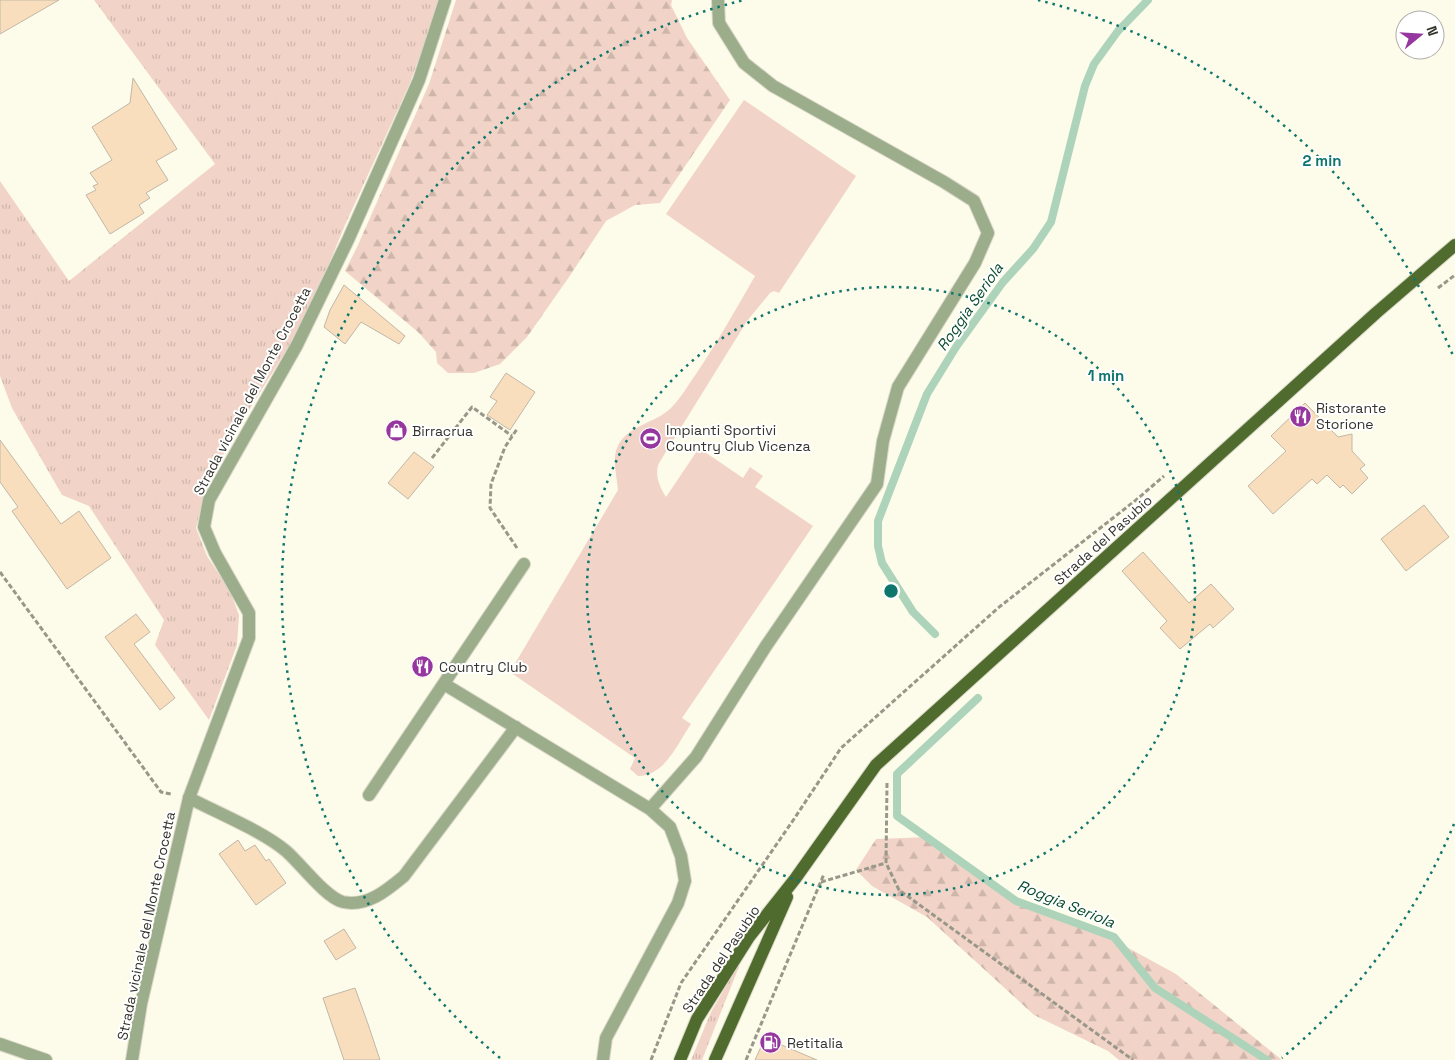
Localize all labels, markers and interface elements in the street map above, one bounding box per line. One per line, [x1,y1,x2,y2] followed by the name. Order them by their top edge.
[1395,10,1445,60] north arrow
[1422,24,1442,38] text: N
[1303,151,1341,170] text: 2 min
[932,259,1007,354] water label: Roggia Seriola
[189,284,315,498] street label: Strada vicinale del Monte Crocetta
[1088,366,1124,385] text: 1 min
[1316,399,1386,433] place label: Ristorante Storione
[1288,404,1312,428] restaurant icon: Ristorante Storione
[384,419,408,443] shop icon: Birracrua
[666,421,811,455] place label: Impianti Sportivi Country Club Vicenza
[412,422,473,440] place label: Birracrua
[638,426,662,450] sports icon: Impianti Sportivi Country Club Vicenza
[1050,491,1156,589] street label: Strada del Pasubio
[882,582,900,600] centre of rings
[411,655,435,679] restaurant icon: Country Club
[439,658,527,676] place label: Country Club
[113,810,179,1042] street label: Strada vicinale del Monte Crocetta
[1015,875,1118,932] water label: Roggia Seriola
[678,902,764,1016] street label: Strada del Pasubio
[759,1031,783,1055] fuel station icon: Retitalia
[787,1034,843,1052] place label: Retitalia

